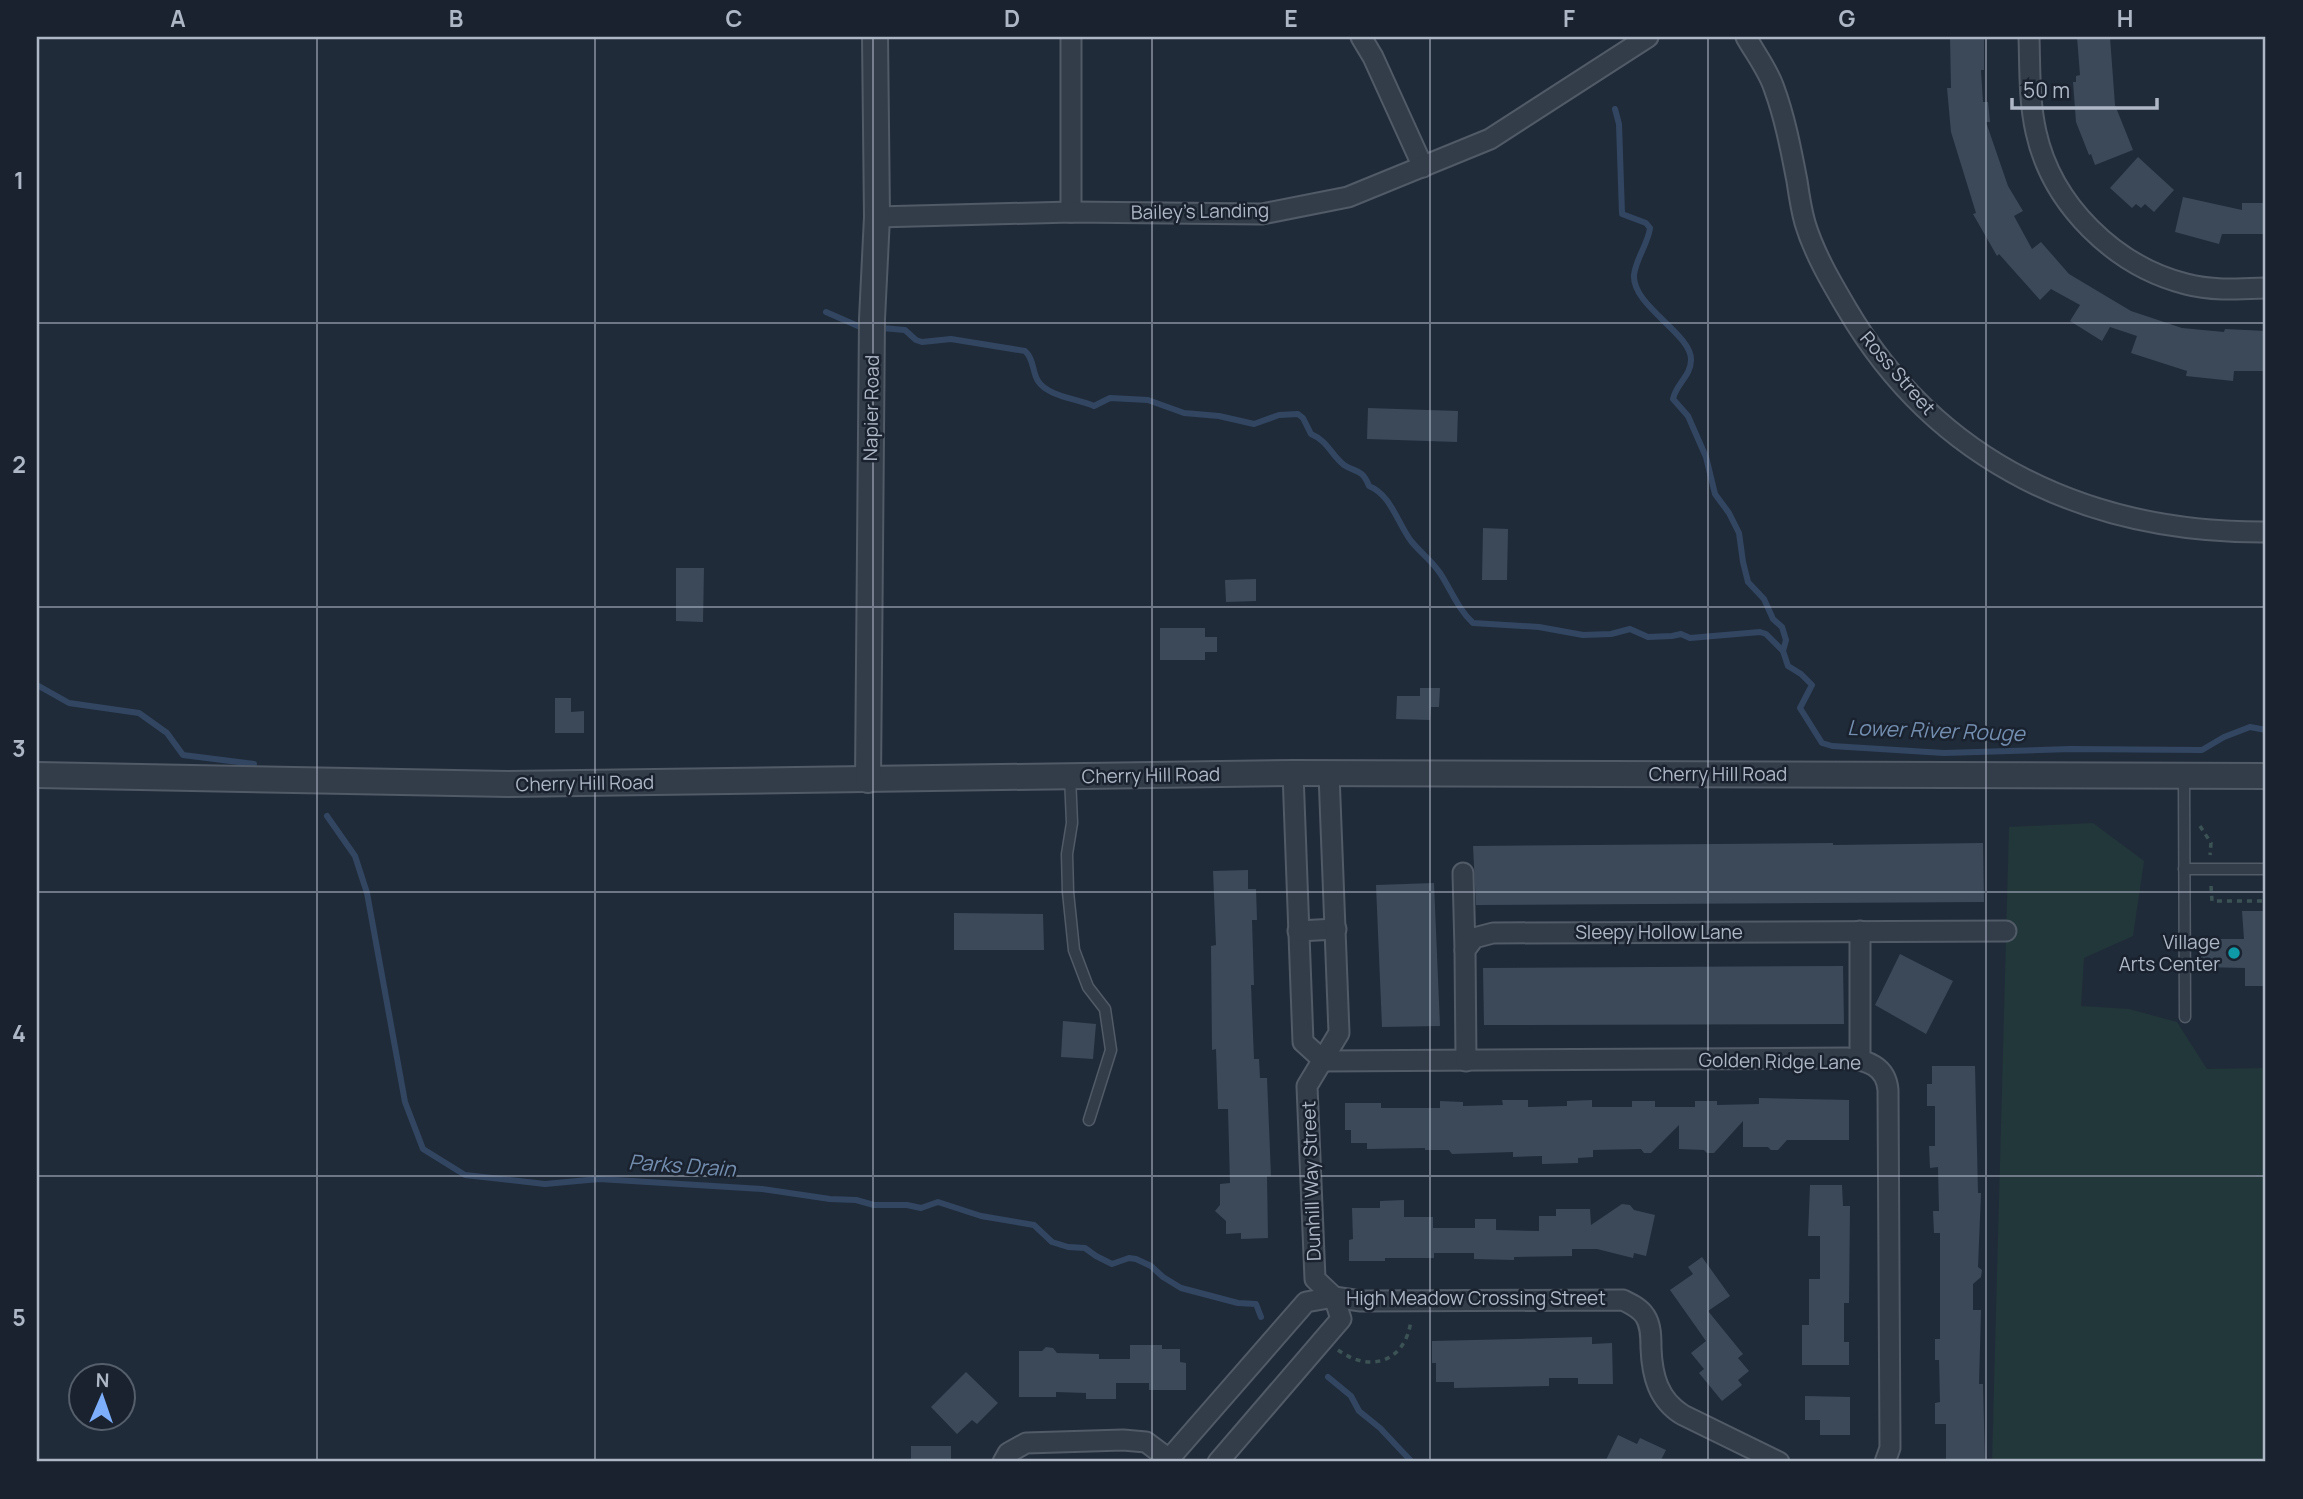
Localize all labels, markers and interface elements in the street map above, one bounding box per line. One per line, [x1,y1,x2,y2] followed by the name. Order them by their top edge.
[170,2,186,34] text: A
[449,2,463,34] text: B
[726,2,743,34] text: C
[1004,2,1020,34] text: D
[1284,2,1298,34] text: E
[1563,2,1575,34] text: F
[1839,2,1856,34] text: G
[2117,2,2133,34] text: H
[2012,66,2158,110] scale bar
[2023,76,2070,104] text: 50 m
[14,164,24,196] text: 1
[1131,197,1269,225] street label: Bailey's Landing
[1855,326,1941,420] street label: Ross Street
[857,355,885,461] street label: Napier Road
[12,448,26,480] text: 2
[1847,713,2027,747] water label: Lower River Rouge
[12,732,26,764] text: 3
[1082,761,1220,789] street label: Cherry Hill Road
[1649,761,1787,787] street label: Cherry Hill Road
[516,769,654,797] street label: Cherry Hill Road
[1575,919,1743,945] street label: Sleepy Hollow Lane
[2119,929,2220,977] place label: Village Arts Center
[2226,945,2242,961] marker: Village Arts Center
[12,1017,26,1049] text: 4
[1698,1047,1862,1075] street label: Golden Ridge Lane
[1295,1100,1327,1262] street label: Dunhill Way Street
[628,1147,738,1183] water label: Parks Drain
[1346,1285,1606,1311] street label: High Meadow Crossing Street
[12,1301,26,1333] text: 5
[66,1362,136,1432] north arrow
[95,1367,110,1393] text: N

